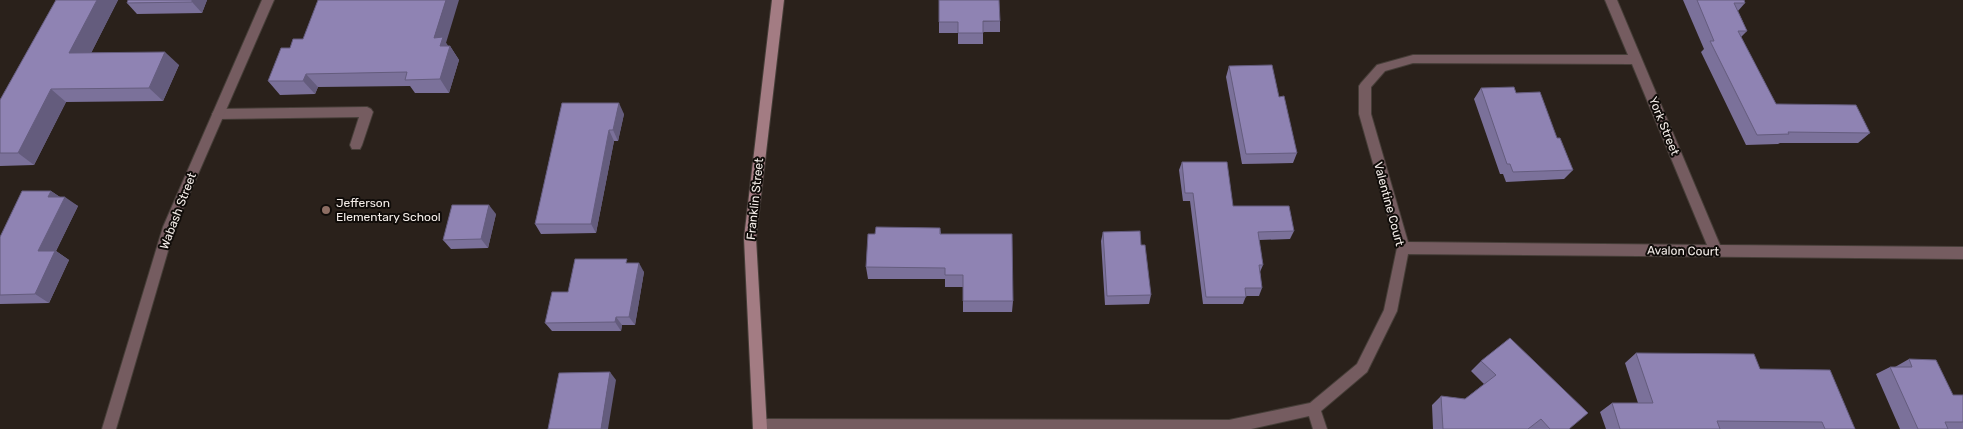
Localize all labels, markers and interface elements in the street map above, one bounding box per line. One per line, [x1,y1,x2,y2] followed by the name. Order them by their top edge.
[1646,95,1682,158] street label: York Street
[744,157,766,241] street label: Franklin Street
[1371,160,1407,248] street label: Valentine Court
[157,170,199,251] street label: Wabash Street
[336,196,441,224] place label: Jefferson Elementary School
[320,204,332,216] marker: Jefferson Elementary School
[1647,243,1719,259] street label: Avalon Court

